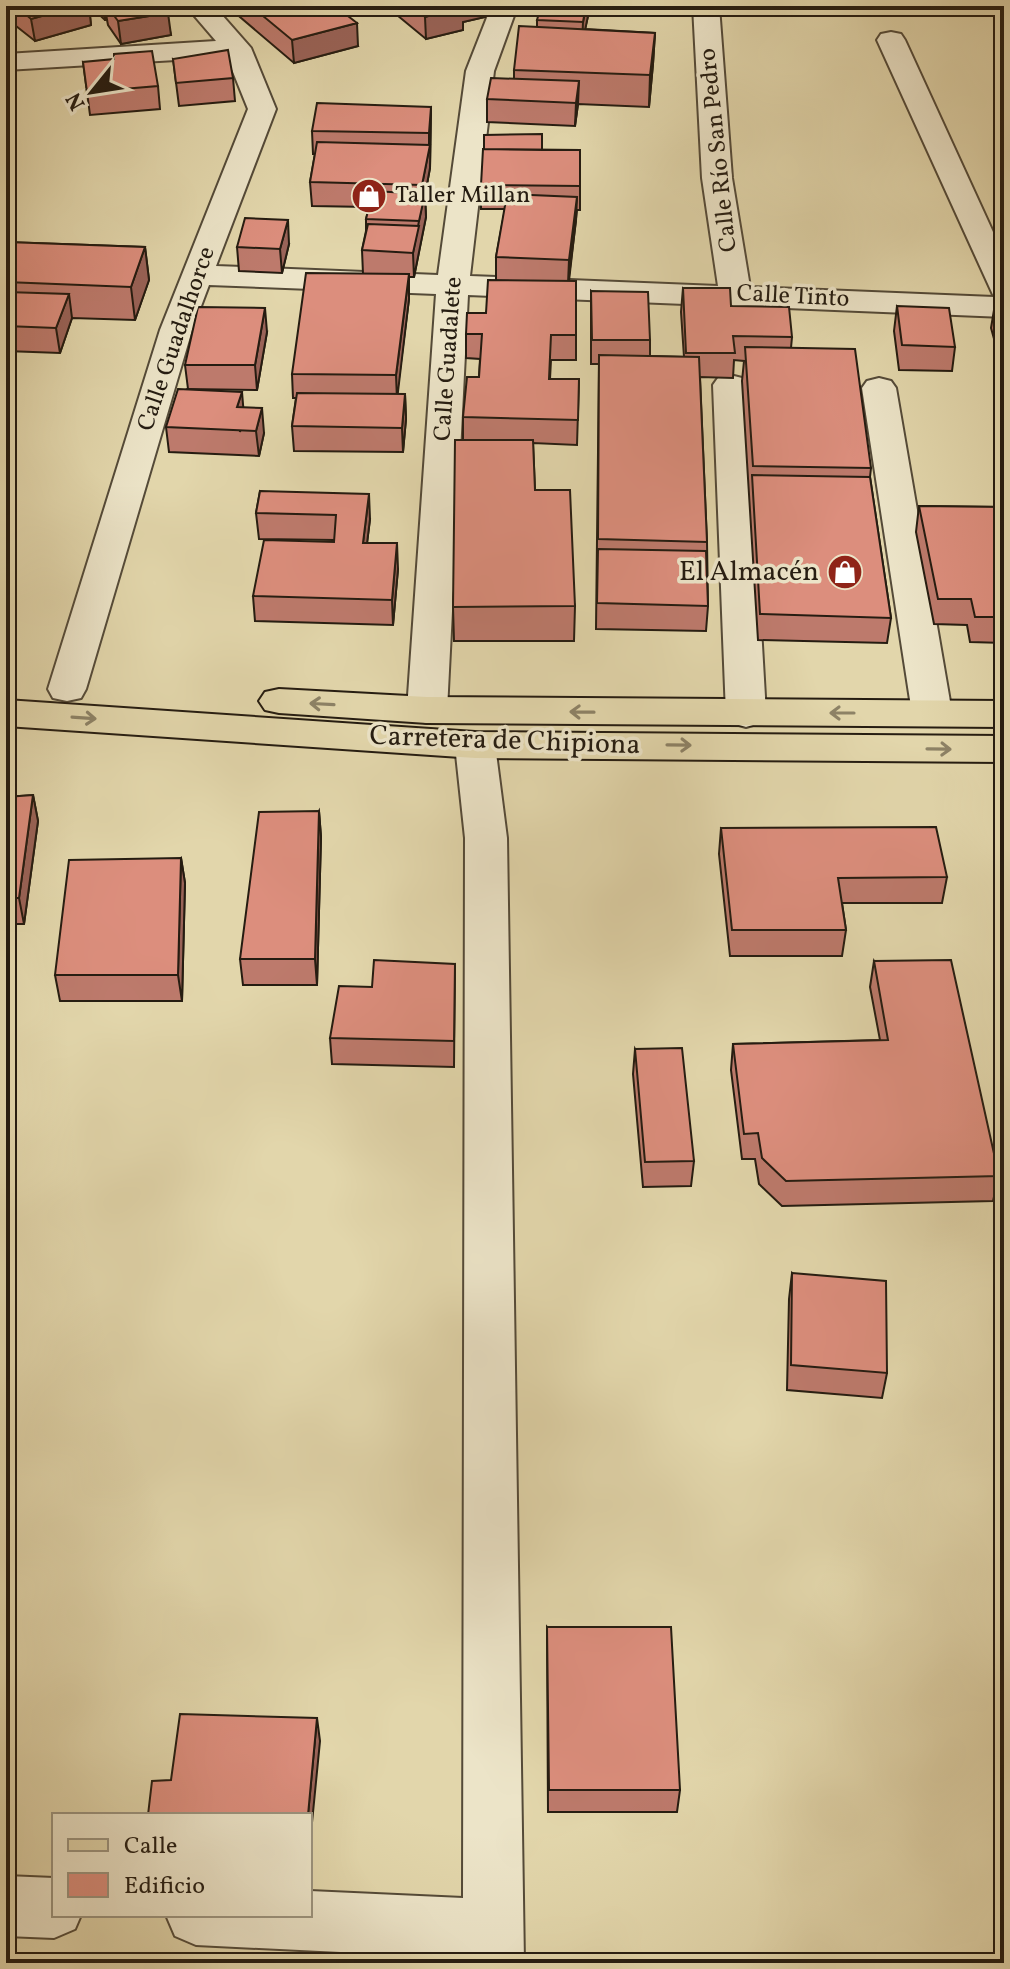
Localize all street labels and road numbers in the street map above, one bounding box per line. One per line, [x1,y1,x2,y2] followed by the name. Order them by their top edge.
[691,46,747,254] street label: Calle Río San Pedro
[129,242,225,436] street label: Calle Guadalhorce
[426,276,472,442] street label: Calle Guadalete
[736,277,850,317] street label: Calle Tinto
[369,717,641,765] street label: Carretera de Chipiona

